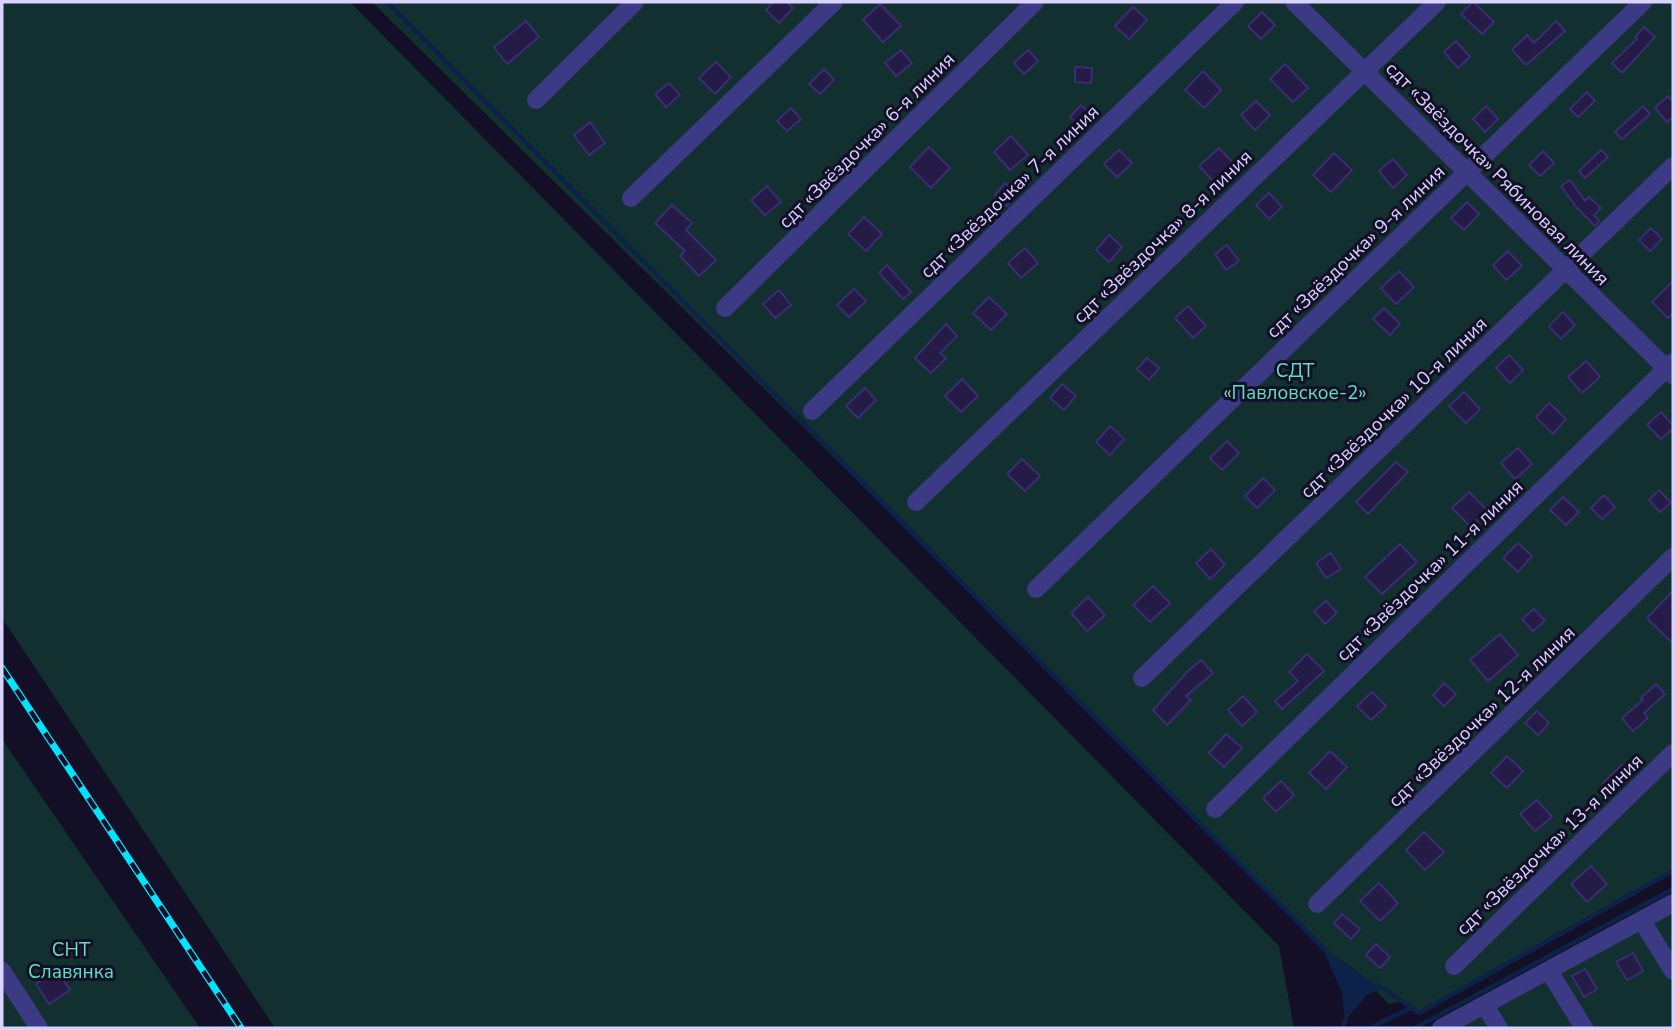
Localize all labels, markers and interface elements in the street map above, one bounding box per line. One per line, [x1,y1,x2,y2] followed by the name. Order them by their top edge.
[773,47,961,235] street label: сдт «Звёздочка» 6-я линия
[1380,56,1615,291] street label: сдт «Звёздочка» Рябиновая линия
[915,99,1105,284] street label: сдт «Звёздочка» 7-я линия
[1068,144,1258,329] street label: сдт «Звёздочка» 8-я линия
[1261,159,1451,344] street label: сдт «Звёздочка» 9-я линия
[1294,311,1493,504] street label: сдт «Звёздочка» 10-я линия
[1223,358,1367,406] park label: СДТ «Павловское-2»
[1330,474,1529,667] street label: сдт «Звёздочка» 11-я линия
[1382,620,1581,813] street label: сдт «Звёздочка» 12-я линия
[1450,748,1649,941] street label: сдт «Звёздочка» 13-я линия
[28,937,114,985] park label: СНТ Славянка

